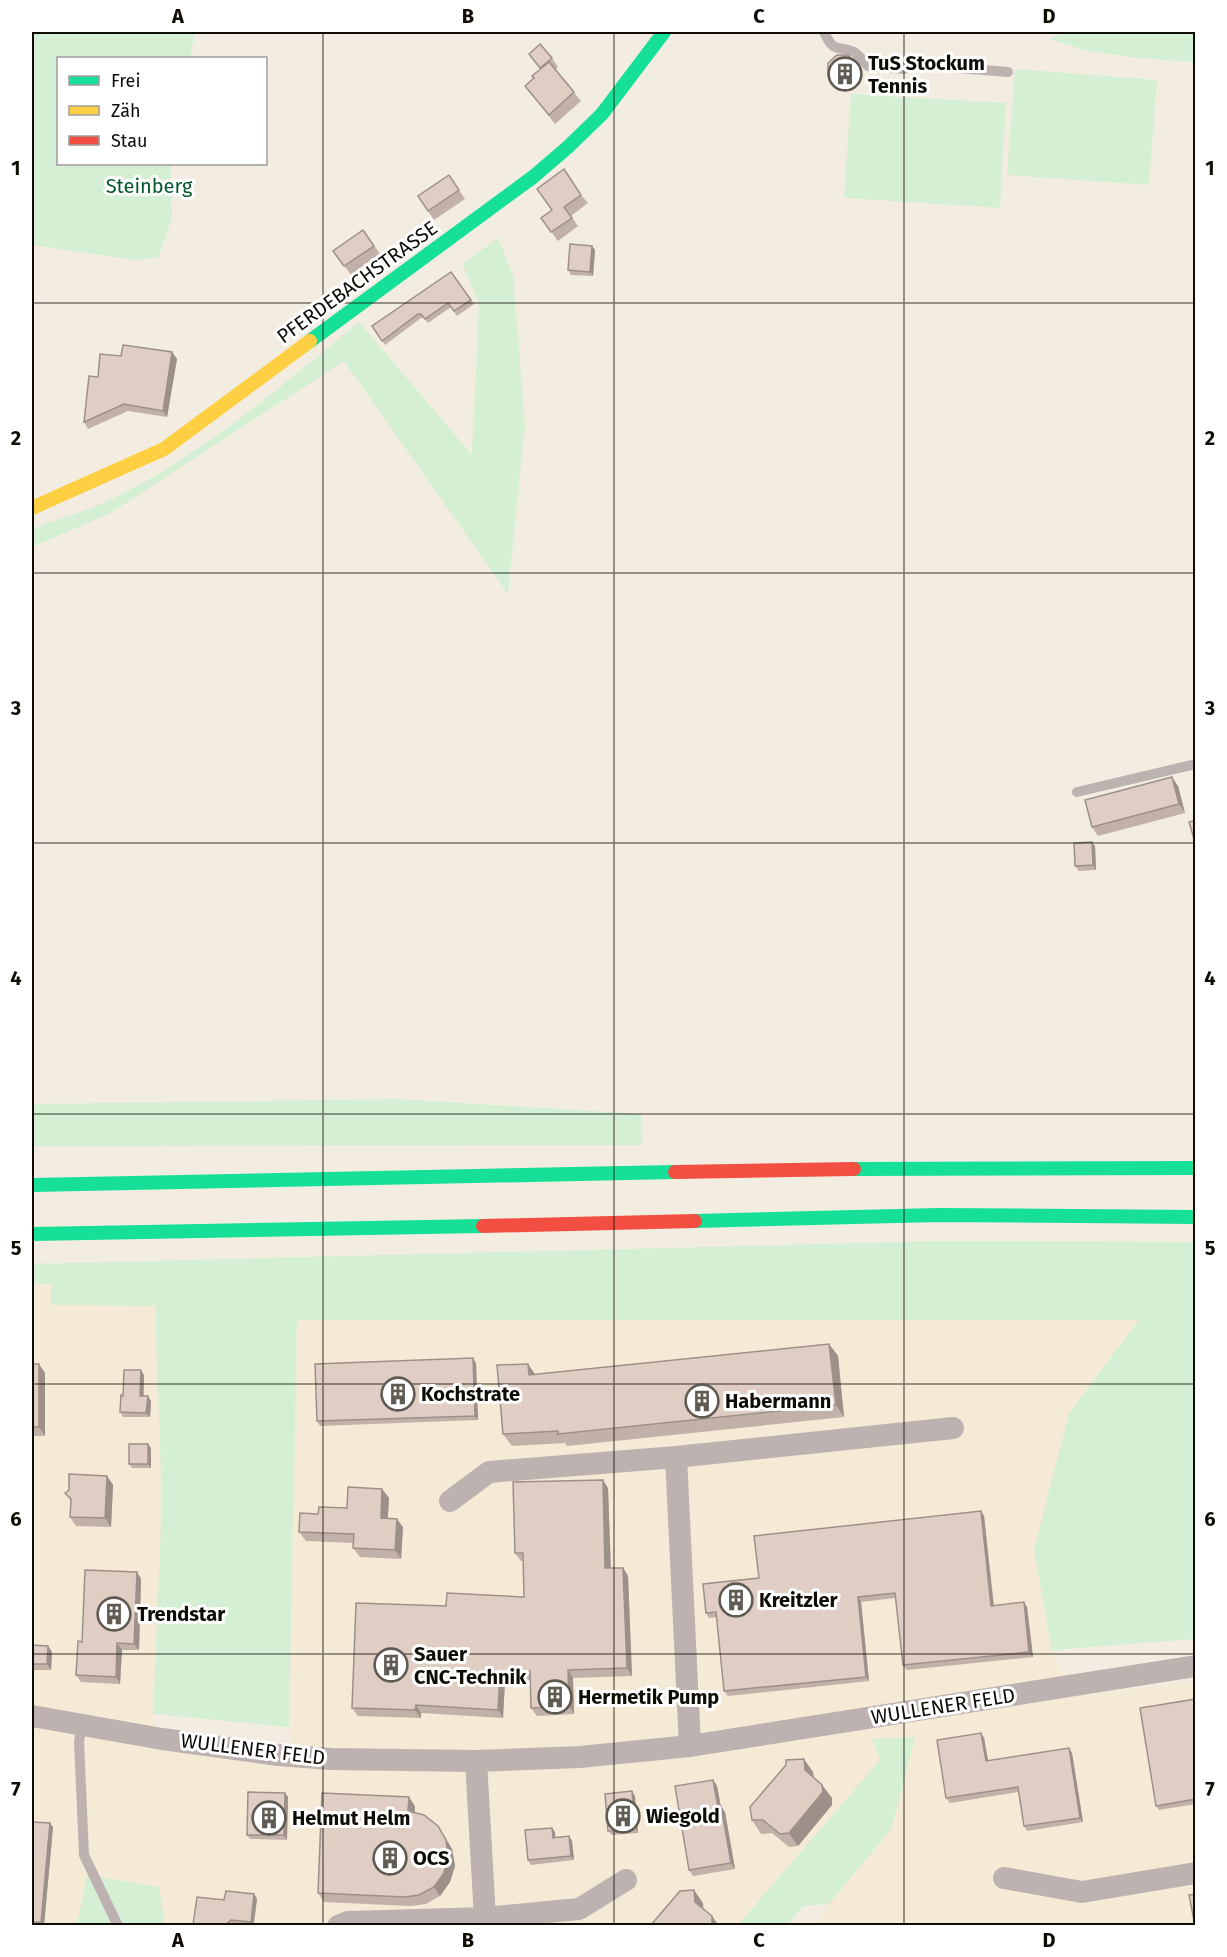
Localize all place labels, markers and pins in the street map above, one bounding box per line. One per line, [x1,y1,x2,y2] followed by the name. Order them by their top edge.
[868,51,985,98] place label: TuS Stockum Tennis
[827,56,863,92] building icon: TuS Stockum Tennis
[380,1376,416,1412] building icon: Kochstrate
[421,1382,520,1406] place label: Kochstrate
[684,1383,720,1419] building icon: Habermann
[725,1389,831,1413] place label: Habermann
[718,1582,754,1618] building icon: Kreitzler
[759,1588,839,1612] place label: Kreitzler
[96,1596,132,1632] building icon: Trendstar
[137,1602,226,1626] place label: Trendstar
[414,1642,527,1689] place label: Sauer CNC-Technik
[373,1647,409,1683] building icon: Sauer CNC-Technik
[537,1679,573,1715] building icon: Hermetik Pump
[578,1685,719,1709] place label: Hermetik Pump
[605,1798,641,1834] building icon: Wiegold
[251,1800,287,1836] building icon: Helmut Helm
[646,1804,720,1828] place label: Wiegold
[292,1806,410,1830] place label: Helmut Helm
[372,1840,408,1876] building icon: OCS
[413,1846,450,1870] place label: OCS

